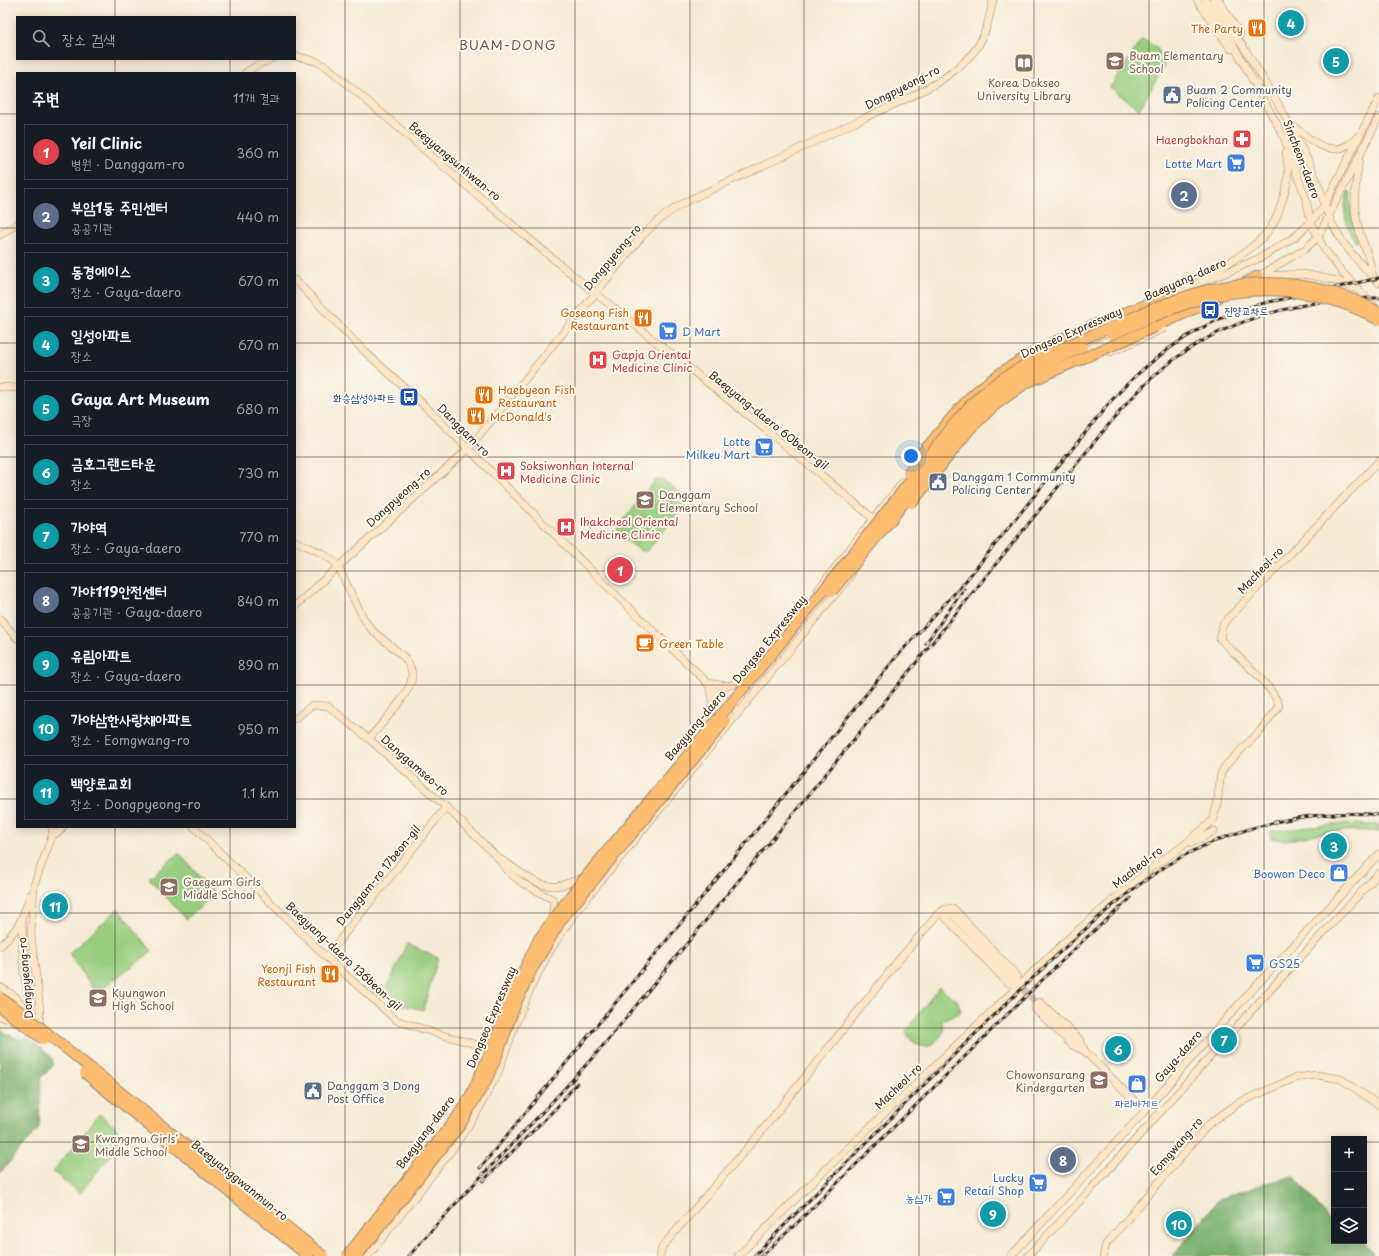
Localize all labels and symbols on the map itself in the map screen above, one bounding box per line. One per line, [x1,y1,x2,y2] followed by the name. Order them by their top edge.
[1278,8,1304,38] pin: 4
[1246,17,1268,39] restaurant icon: The Party
[1191,20,1243,37] place label: The Party
[459,35,557,54] district label: BUAM-DONG
[1323,46,1349,76] pin: 5
[1129,47,1224,77] place label: Buam Elementary School
[1104,50,1126,72] school or university icon: Buam Elementary School
[1013,52,1035,74] library icon: Korea Dokseo University Library
[862,61,942,113] street label: Dongpyeong-ro
[977,74,1071,104] place label: Korea Dokseo University Library
[1186,81,1292,111] place label: Buam 2 Community Policing Center
[1161,84,1183,106] public building icon: Buam 2 Community Policing Center
[405,117,505,205] street label: Baegyangsunhwan-ro
[1279,117,1325,201] street label: Sincheon-daero
[1231,128,1253,150] pharmacy icon: Haengbokhan
[1156,131,1228,148] place label: Haengbokhan
[1225,152,1247,174] supermarket icon: Lotte Mart
[1165,155,1222,172] place label: Lotte Mart
[1171,180,1197,210] pin: 2
[579,220,645,294] street label: Dongpyeong-ro
[1141,253,1229,305] street label: Baegyang-daero
[1199,299,1221,321] bus stop icon: 진양교차로
[1018,302,1124,362] street label: Dongseo Expressway
[1224,302,1268,319] place label: 진양교차로
[560,304,630,334] place label: Goseong Fish Restaurant
[632,307,654,329] restaurant icon: Goseong Fish Restaurant
[657,320,679,342] supermarket icon: D Mart
[682,323,721,340] place label: D Mart
[612,346,692,376] place label: Gapja Oriental Medicine Clinic
[587,349,609,371] hospital icon: Gapja Oriental Medicine Clinic
[706,366,832,474] street label: Baegyang-daero 60beon-gil
[498,381,575,411] place label: Haebyeon Fish Restaurant
[473,384,495,406] restaurant icon: Haebyeon Fish Restaurant
[398,386,420,408] bus stop icon: 화승삼성아파트
[333,389,395,406] place label: 화승삼성아파트
[434,400,494,460] street label: Danggam-ro
[465,405,487,427] restaurant icon: McDonald's
[490,408,552,425] place label: McDonald's
[686,433,751,463] place label: Lotte Milkeu Mart
[753,436,775,458] supermarket icon: Lotte Milkeu Mart
[901,446,921,466] your location
[520,457,634,487] place label: Soksiwonhan Internal Medicine Clinic
[495,460,517,482] hospital icon: Soksiwonhan Internal Medicine Clinic
[362,463,434,531] street label: Dongpyeong-ro
[952,468,1076,498] place label: Danggam 1 Community Policing Center
[927,471,949,493] public building icon: Danggam 1 Community Policing Center
[659,486,758,516] place label: Danggam Elementary School
[634,489,656,511] school or university icon: Danggam Elementary School
[580,513,678,543] place label: Ihakcheol Oriental Medicine Clinic
[555,516,577,538] hospital icon: Ihakcheol Oriental Medicine Clinic
[1233,543,1287,597] street label: Macheol-ro
[607,555,633,585] pin: 1
[728,591,810,687] street label: Dongseo Expressway
[634,632,656,654] cafe icon: Green Table
[659,635,724,652] place label: Green Table
[660,686,730,764] street label: Baegyang-daero
[377,731,453,799] street label: Danggamseo-ro
[332,821,424,929] street label: Danggam-ro 17beon-gil
[1321,831,1347,861] pin: 3
[1108,842,1166,892] street label: Macheol-ro
[1328,862,1350,884] shop icon: Boowon Deco
[1253,865,1325,882] place label: Boowon Deco
[183,873,261,903] place label: Gaegeum Girls Middle School
[158,876,180,898] school or university icon: Gaegeum Girls Middle School
[42,891,68,921] pin: 11
[282,898,406,1014] street label: Baegyang-daero 136beon-gil
[13,937,37,1019] street label: Dongpyeong-ro
[1244,952,1266,974] supermarket icon: GS25
[1269,955,1300,972] place label: GS25
[257,960,317,990] place label: Yeonji Fish Restaurant
[319,963,341,985] restaurant icon: Yeonji Fish Restaurant
[462,963,520,1071] street label: Dongseo Expressway
[112,984,174,1014] place label: Kyungwon High School
[87,987,109,1009] school or university icon: Kyungwon High School
[1211,1025,1237,1055] pin: 7
[1150,1026,1206,1086] street label: Gaya-daero
[1105,1034,1131,1064] pin: 6
[871,1059,925,1113] street label: Macheol-ro
[1006,1066,1085,1096] place label: Chowonsarang Kindergarten
[1088,1069,1110,1091] school or university icon: Chowonsarang Kindergarten
[1126,1073,1148,1095] shop icon: 파리바게트
[327,1077,420,1107] place label: Danggam 3 Dong Post Office
[302,1080,324,1102] public building icon: Danggam 3 Dong Post Office
[392,1092,458,1172] street label: Baegyang-daero
[1115,1095,1159,1112] place label: 파리바게트
[1146,1113,1206,1179] street label: Eomgwang-ro
[95,1130,179,1160] place label: Kwangmu Girls' Middle School
[70,1133,92,1155] school or university icon: Kwangmu Girls' Middle School
[188,1136,292,1224] street label: Baegyanggwanmun-ro
[1050,1145,1076,1175] pin: 8
[964,1169,1024,1199] place label: Lucky Retail Shop
[1027,1172,1049,1194] supermarket icon: Lucky Retail Shop
[935,1186,957,1208] supermarket icon: 농심가
[905,1189,932,1206] place label: 농심가
[980,1199,1006,1229] pin: 9
[1166,1209,1192,1239] pin: 10

